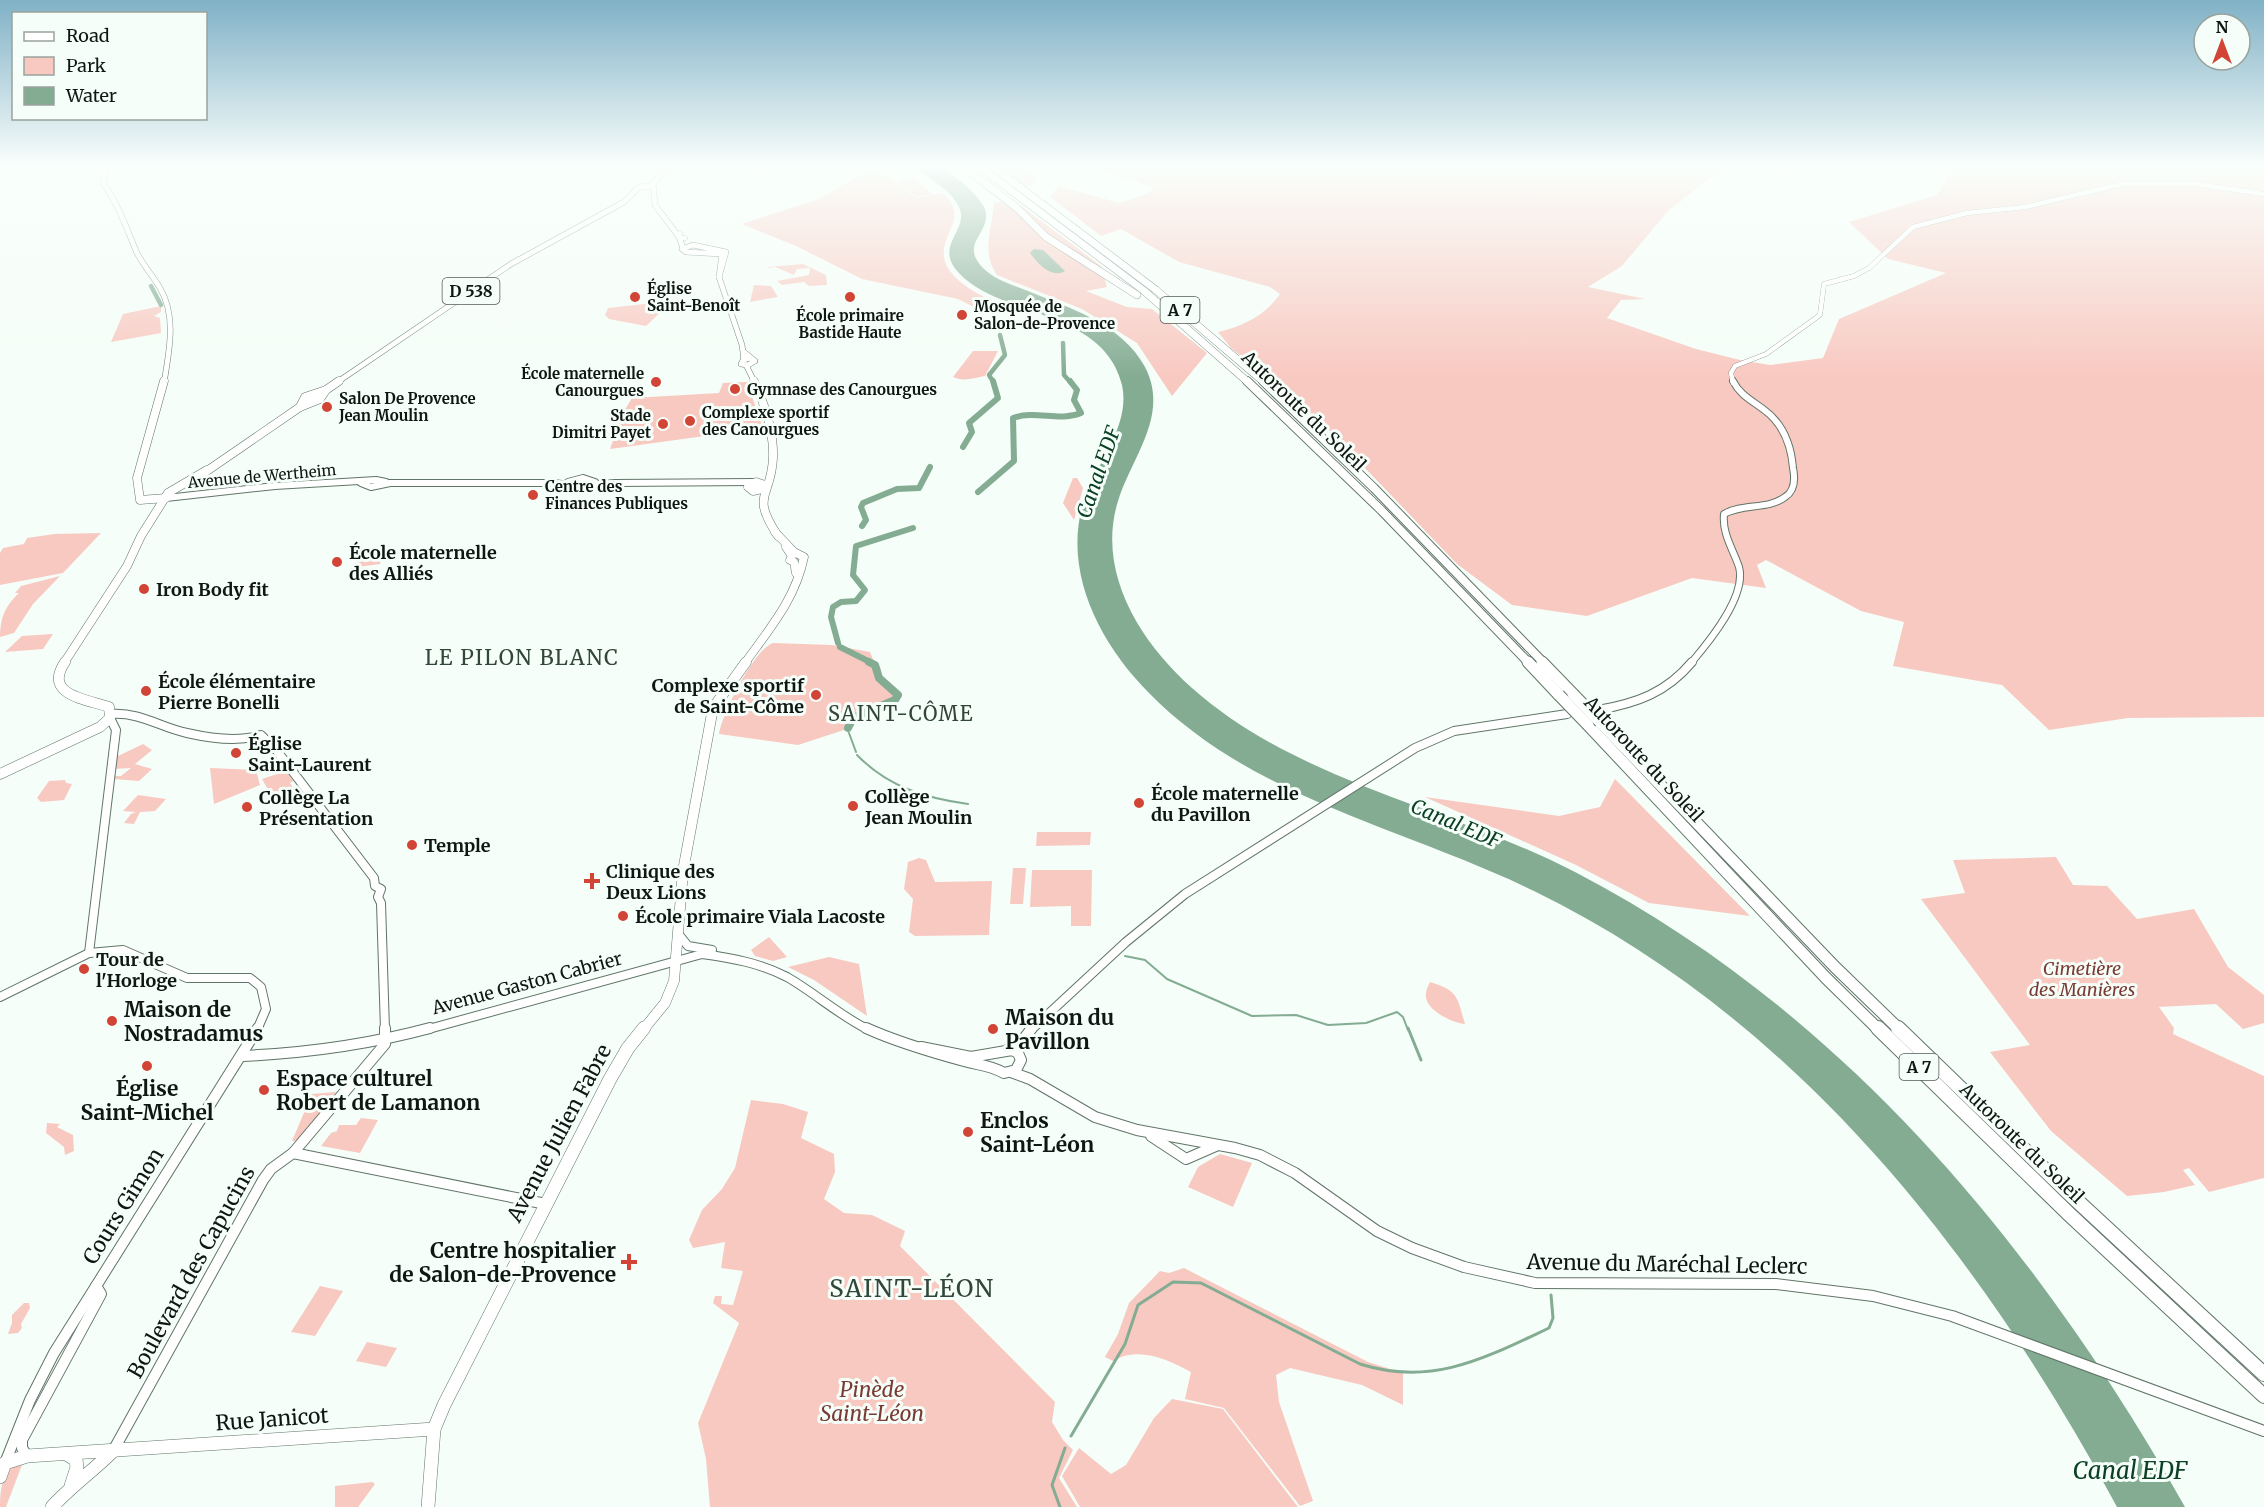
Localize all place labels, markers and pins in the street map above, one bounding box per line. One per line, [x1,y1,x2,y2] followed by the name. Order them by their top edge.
[647,278,740,315] place label: Église Saint-Benoît
[628,290,642,304] marker: Église Saint-Benoît
[843,290,857,304] marker: École primaire Bastide Haute
[974,297,1115,333] place label: Mosquée de Salon-de-Provence
[796,305,904,342] place label: École primaire Bastide Haute
[955,308,969,322] marker: Mosquée de Salon-de-Provence
[521,363,644,400] place label: École maternelle Canourgues
[649,375,663,389] marker: École maternelle Canourgues
[747,380,937,399] place label: Gymnase des Canourgues
[728,382,742,396] marker: Gymnase des Canourgues
[338,389,476,425] place label: Salon De Provence Jean Moulin
[320,400,334,414] marker: Salon De Provence Jean Moulin
[702,403,830,439] place label: Complexe sportif des Canourgues
[552,406,651,442] place label: Stade Dimitri Payet
[683,414,697,428] marker: Complexe sportif des Canourgues
[656,417,670,431] marker: Stade Dimitri Payet
[545,477,688,513] place label: Centre des Finances Publiques
[526,488,540,502] marker: Centre des Finances Publiques
[349,541,497,585] place label: École maternelle des Alliés
[330,555,344,569] marker: École maternelle des Alliés
[156,578,270,601] place label: Iron Body fit
[137,582,151,596] marker: Iron Body fit
[158,670,316,714] place label: École élémentaire Pierre Bonelli
[652,674,805,718] place label: Complexe sportif de Saint-Côme
[139,684,153,698] marker: École élémentaire Pierre Bonelli
[809,688,823,702] marker: Complexe sportif de Saint-Côme
[248,732,372,776] place label: Église Saint-Laurent
[229,746,243,760] marker: Église Saint-Laurent
[1151,782,1299,826] place label: École maternelle du Pavillon
[864,785,972,829] place label: Collège Jean Moulin
[259,786,373,830] place label: Collège La Présentation
[1132,796,1146,810] marker: École maternelle du Pavillon
[846,799,860,813] marker: Collège Jean Moulin
[240,800,254,814] marker: Collège La Présentation
[424,834,491,857] place label: Temple
[405,838,419,852] marker: Temple
[606,860,715,904] place label: Clinique des Deux Lions
[583,872,601,890] marker: Clinique des Deux Lions
[635,905,885,928] place label: École primaire Viala Lacoste
[616,909,630,923] marker: École primaire Viala Lacoste
[96,948,177,992] place label: Tour de l'Horloge
[77,962,91,976] marker: Tour de l'Horloge
[124,996,263,1047] place label: Maison de Nostradamus
[1005,1004,1114,1055] place label: Maison du Pavillon
[105,1014,119,1028] marker: Maison de Nostradamus
[986,1022,1000,1036] marker: Maison du Pavillon
[140,1059,154,1073] marker: Église Saint-Michel
[276,1065,480,1116] place label: Espace culturel Robert de Lamanon
[80,1074,214,1126] place label: Église Saint-Michel
[257,1083,271,1097] marker: Espace culturel Robert de Lamanon
[980,1107,1094,1158] place label: Enclos Saint-Léon
[961,1125,975,1139] marker: Enclos Saint-Léon
[389,1237,616,1288] place label: Centre hospitalier de Salon-de-Provence
[620,1253,638,1271] marker: Centre hospitalier de Salon-de-Provence

